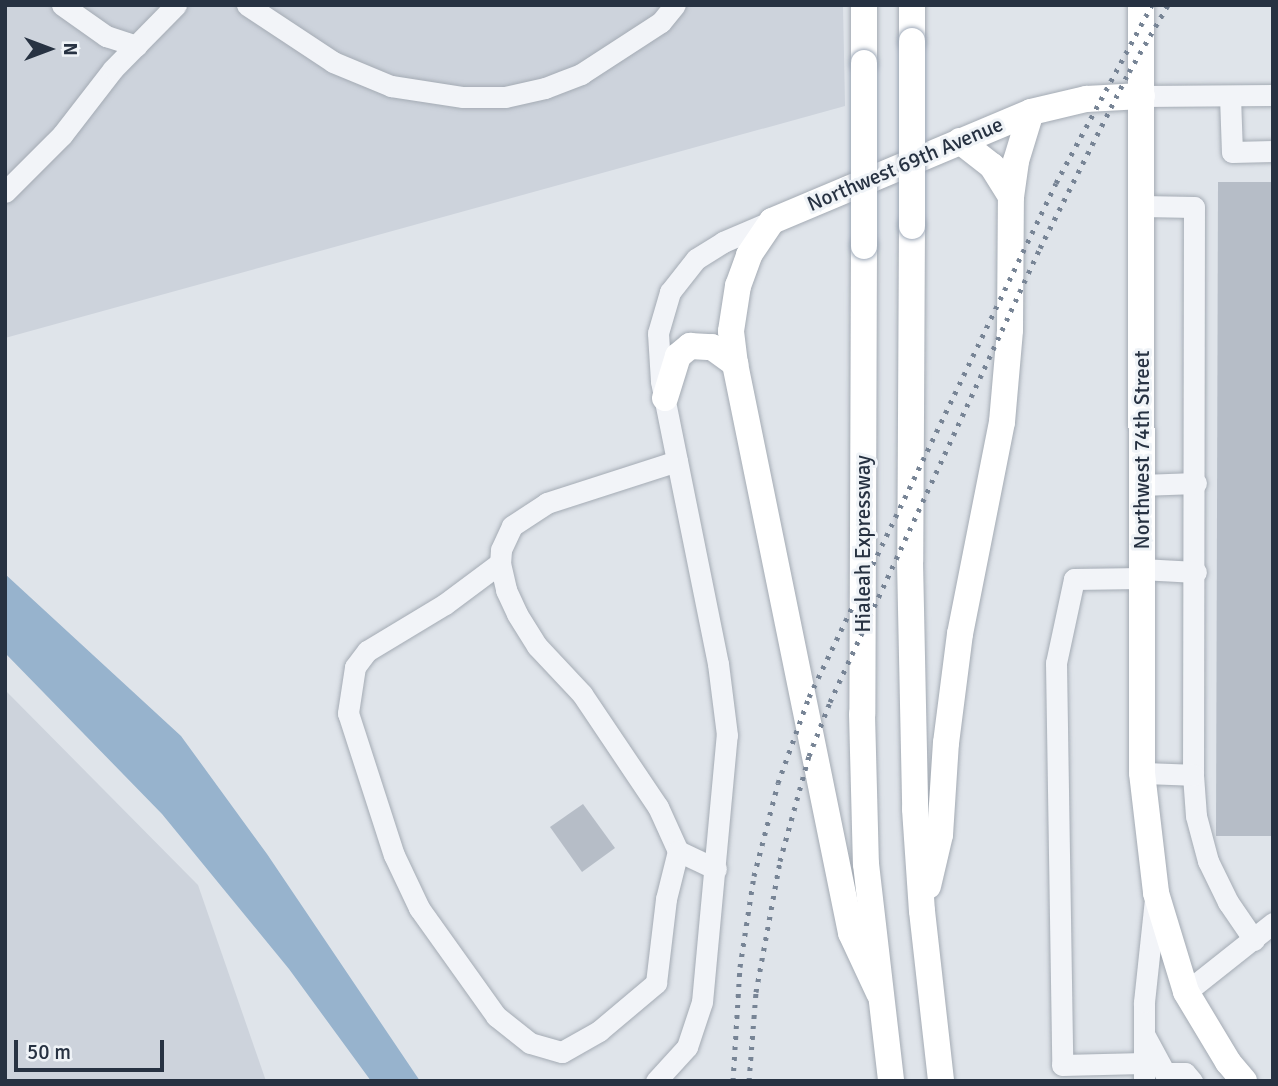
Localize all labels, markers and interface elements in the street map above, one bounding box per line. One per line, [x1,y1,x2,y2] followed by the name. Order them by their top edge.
[14,14,84,84] north arrow
[58,42,82,56] text: N
[803,111,1007,217] street label: Northwest 69th Avenue
[1129,350,1155,550] street label: Northwest 74th Street
[850,455,876,633] street label: Hialeah Expressway
[18,1026,168,1070] scale bar
[27,1039,71,1065] text: 50 m

